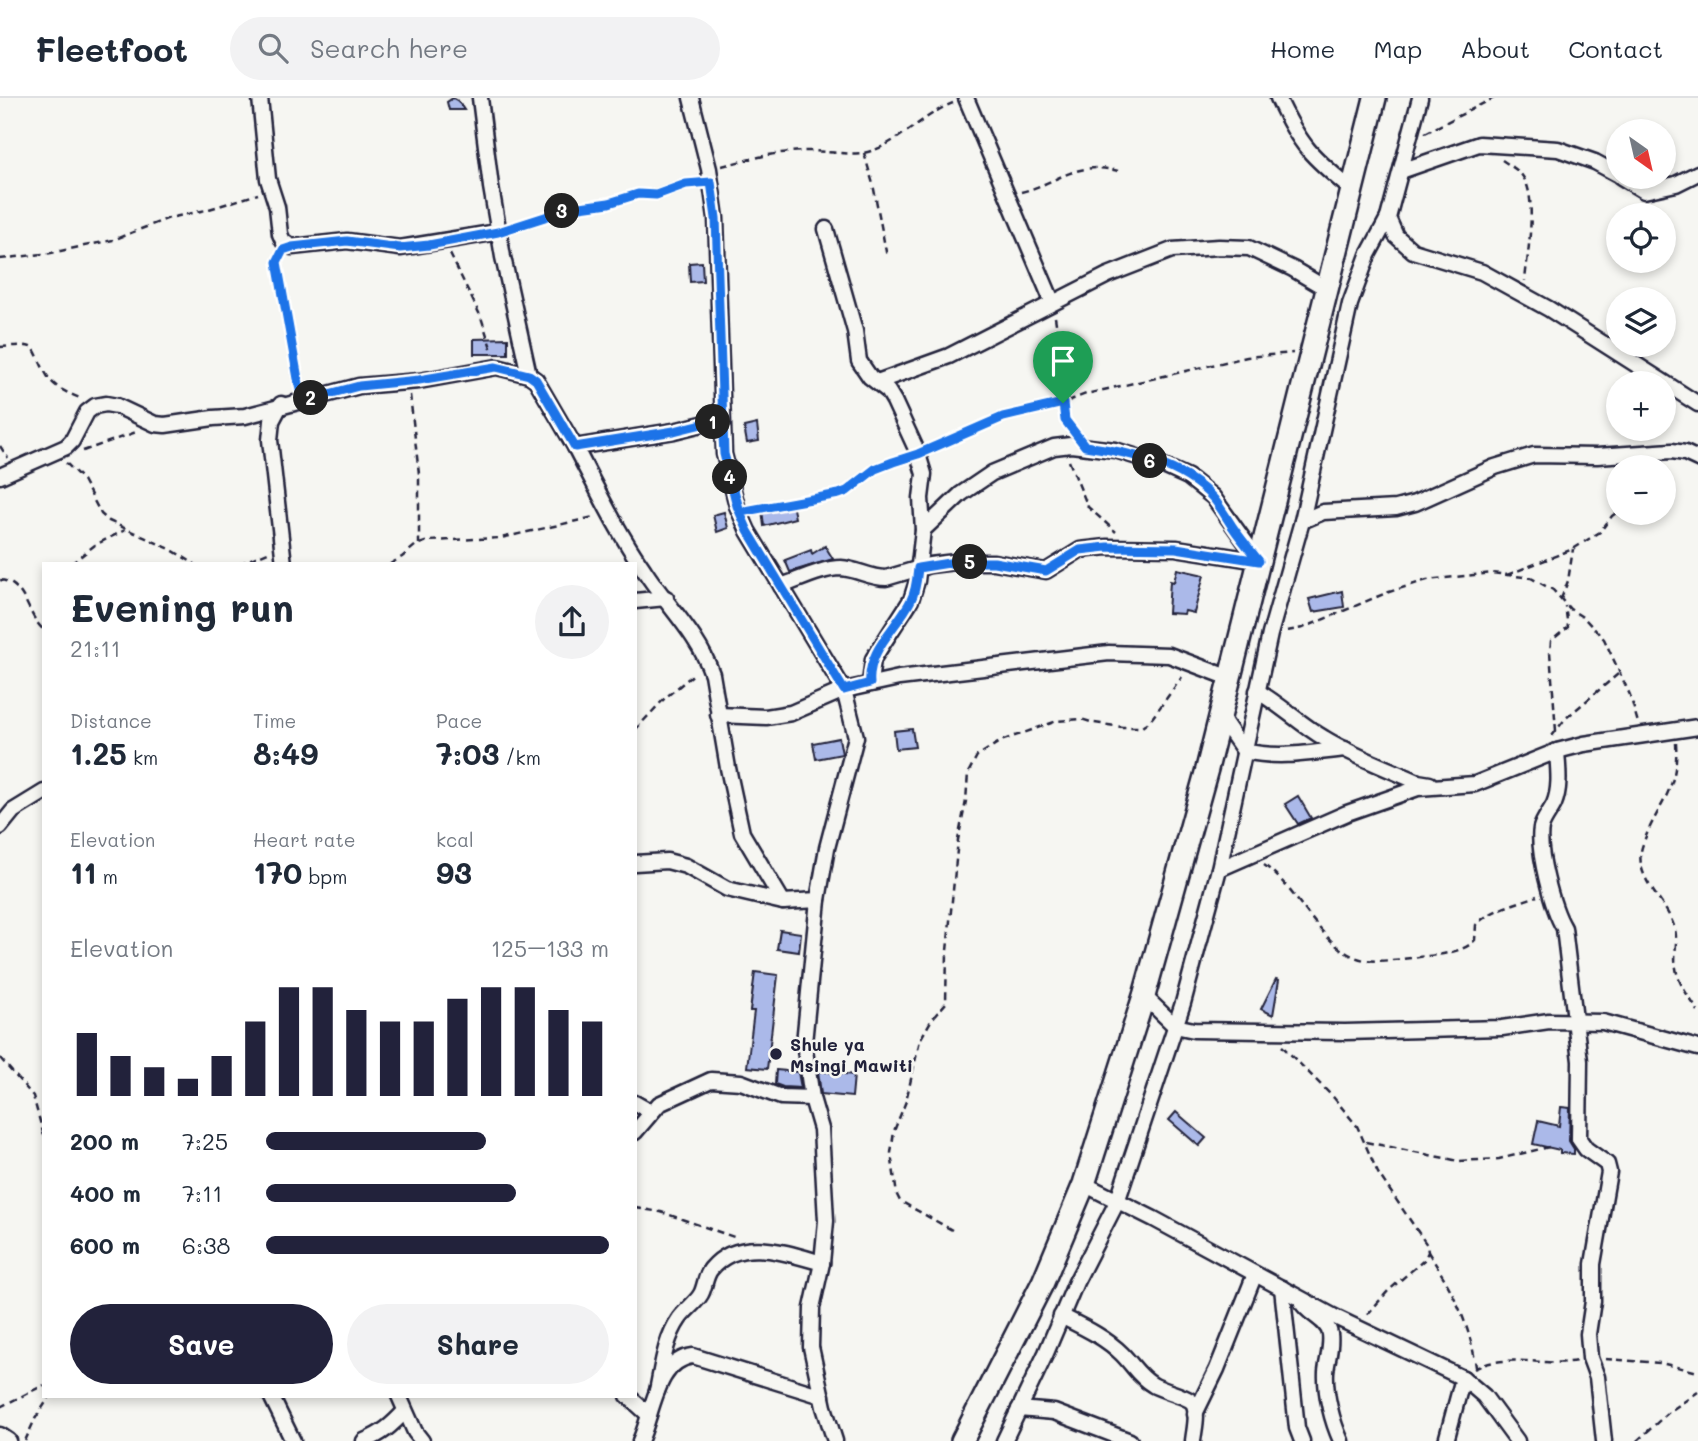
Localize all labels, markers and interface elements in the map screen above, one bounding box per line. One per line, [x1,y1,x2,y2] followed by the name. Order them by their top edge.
[230,17,720,80] search box
[35,27,188,70] text: Fleetfoot
[254,29,292,67] icon: search
[310,31,468,65] text: Search here
[1270,33,1335,64] text: Home
[1373,33,1422,64] text: Map
[1460,33,1530,64] text: About
[1568,33,1663,64] text: Contact
[1606,119,1676,189] north arrow
[1606,119,1676,525] map controls
[544,194,580,228] pin: 3
[556,198,567,223] text: 3
[1606,203,1676,273] button: locate
[1606,287,1676,357] button: layers
[1033,331,1093,403] pin
[1044,342,1082,380] icon: arrive
[1606,371,1676,441] button: +
[294,380,328,416] pin: 2
[305,385,316,410] text: 2
[696,404,730,440] pin: 1
[708,409,717,434] text: 1
[1132,444,1168,478] pin: 6
[1144,448,1155,473] text: 6
[1606,455,1676,525] button: −
[712,460,748,494] pin: 4
[723,464,736,489] text: 4
[953,545,988,580] pin: 5
[964,549,975,574] text: 5
[70,582,294,632] text: Evening run
[535,585,609,659] button: share
[70,633,121,663] text: 21:11
[70,708,152,733] text: Distance
[253,708,296,733] text: Time
[436,708,482,733] text: Pace
[70,733,127,773] text: 1.25
[253,733,318,773] text: 8:49
[436,733,500,773] text: 7:03
[127,745,158,770] text: km
[500,745,541,770] text: /km
[70,827,155,852] text: Elevation
[253,827,356,852] text: Heart rate
[436,827,474,852] text: kcal
[70,852,97,892] text: 11
[253,852,302,892] text: 170
[436,852,472,892] text: 93
[97,864,118,889] text: m
[302,864,347,889] text: bpm
[70,933,173,963] text: Elevation
[491,933,609,963] text: 125–133 m
[790,1032,913,1077] place label: Shule ya Msingi Mawiti
[768,1046,784,1062] marker: Shule ya Msingi Mawiti
[70,1126,139,1156] text: 200 m
[182,1126,228,1156] text: 7:25
[70,1178,141,1208] text: 400 m
[182,1178,222,1208] text: 7:11
[70,1230,140,1260] text: 600 m
[182,1230,230,1260] text: 6:38
[70,1304,333,1384] button: Save
[347,1304,609,1384] button: Share

